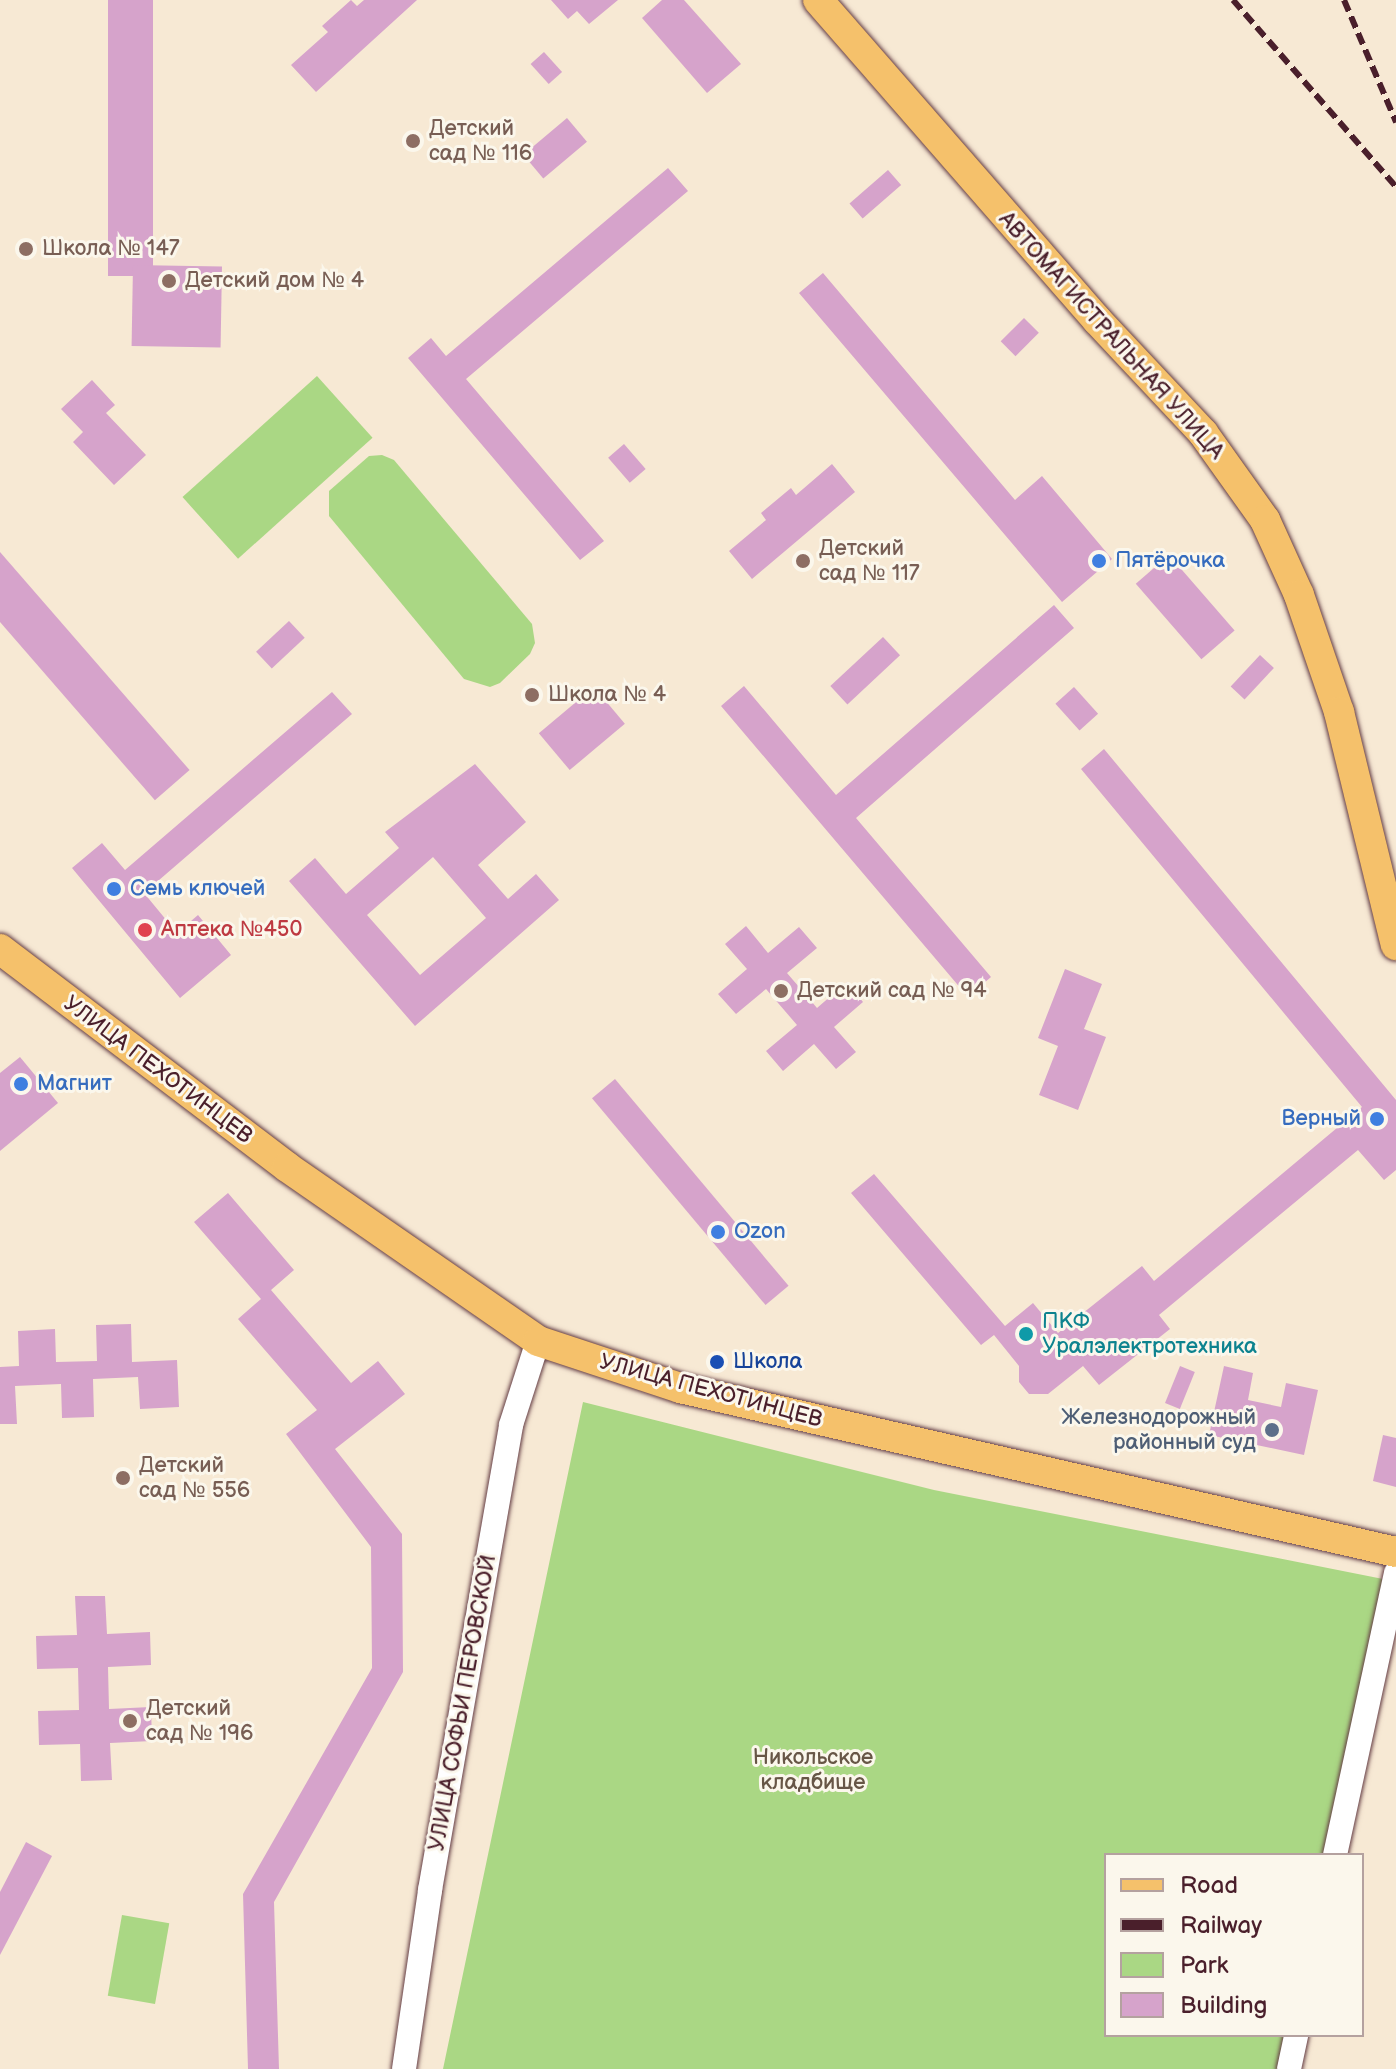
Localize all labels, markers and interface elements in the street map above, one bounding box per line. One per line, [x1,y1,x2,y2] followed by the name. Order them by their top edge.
[429,115,532,166] place label: Детский сад № 116
[404,132,422,150] marker: Детский сад № 116
[993,207,1229,465] street label: АВТОМАГИСТРАЛЬНАЯ УЛИЦА
[42,236,180,262] place label: Школа № 147
[17,240,35,258] marker: Школа № 147
[185,268,364,294] place label: Детский дом № 4
[160,272,178,290] marker: Детский дом № 4
[819,535,919,586] place label: Детский сад № 117
[1115,548,1225,574] place label: Пятёрочка
[794,552,812,570] marker: Детский сад № 117
[1090,552,1108,570] marker: Пятёрочка
[548,682,666,708] place label: Школа № 4
[523,686,541,704] marker: Школа № 4
[130,876,265,902] place label: Семь ключей
[105,880,123,898] marker: Семь ключей
[161,917,302,943] place label: Аптека №450
[136,921,154,939] marker: Аптека №450
[797,978,987,1004] place label: Детский сад № 94
[772,982,790,1000] marker: Детский сад № 94
[58,990,258,1150] street label: УЛИЦА ПЕХОТИНЦЕВ
[37,1071,112,1097] place label: Магнит
[12,1075,30,1093] marker: Магнит
[1282,1106,1361,1132] place label: Верный
[1368,1110,1386,1128] marker: Верный
[734,1219,786,1245] place label: Ozon
[709,1223,727,1241] marker: Ozon
[1042,1308,1257,1360] place label: ПКФ Уралэлектротехника
[1017,1325,1035,1343] marker: ПКФ Уралэлектротехника
[597,1349,825,1433] street label: УЛИЦА ПЕХОТИНЦЕВ
[733,1349,802,1375] place label: Школа
[708,1353,726,1371] marker: Школа
[1061,1404,1256,1456] place label: Железнодорожный районный суд
[1263,1421,1281,1439] marker: Железнодорожный районный суд
[139,1452,250,1504] place label: Детский сад № 556
[114,1469,132,1487] marker: Детский сад № 556
[424,1553,502,1853] street label: УЛИЦА СОФЬИ ПЕРОВСКОЙ
[146,1695,253,1746] place label: Детский сад № 196
[121,1712,139,1730] marker: Детский сад № 196
[753,1744,873,1796] park label: Никольское кладбище
[1104,1853,1364,2037] legend
[1180,1871,1238,1900] text: Road
[1180,1911,1262,1940] text: Railway
[1180,1951,1228,1980] text: Park
[1180,1991,1267,2020] text: Building

